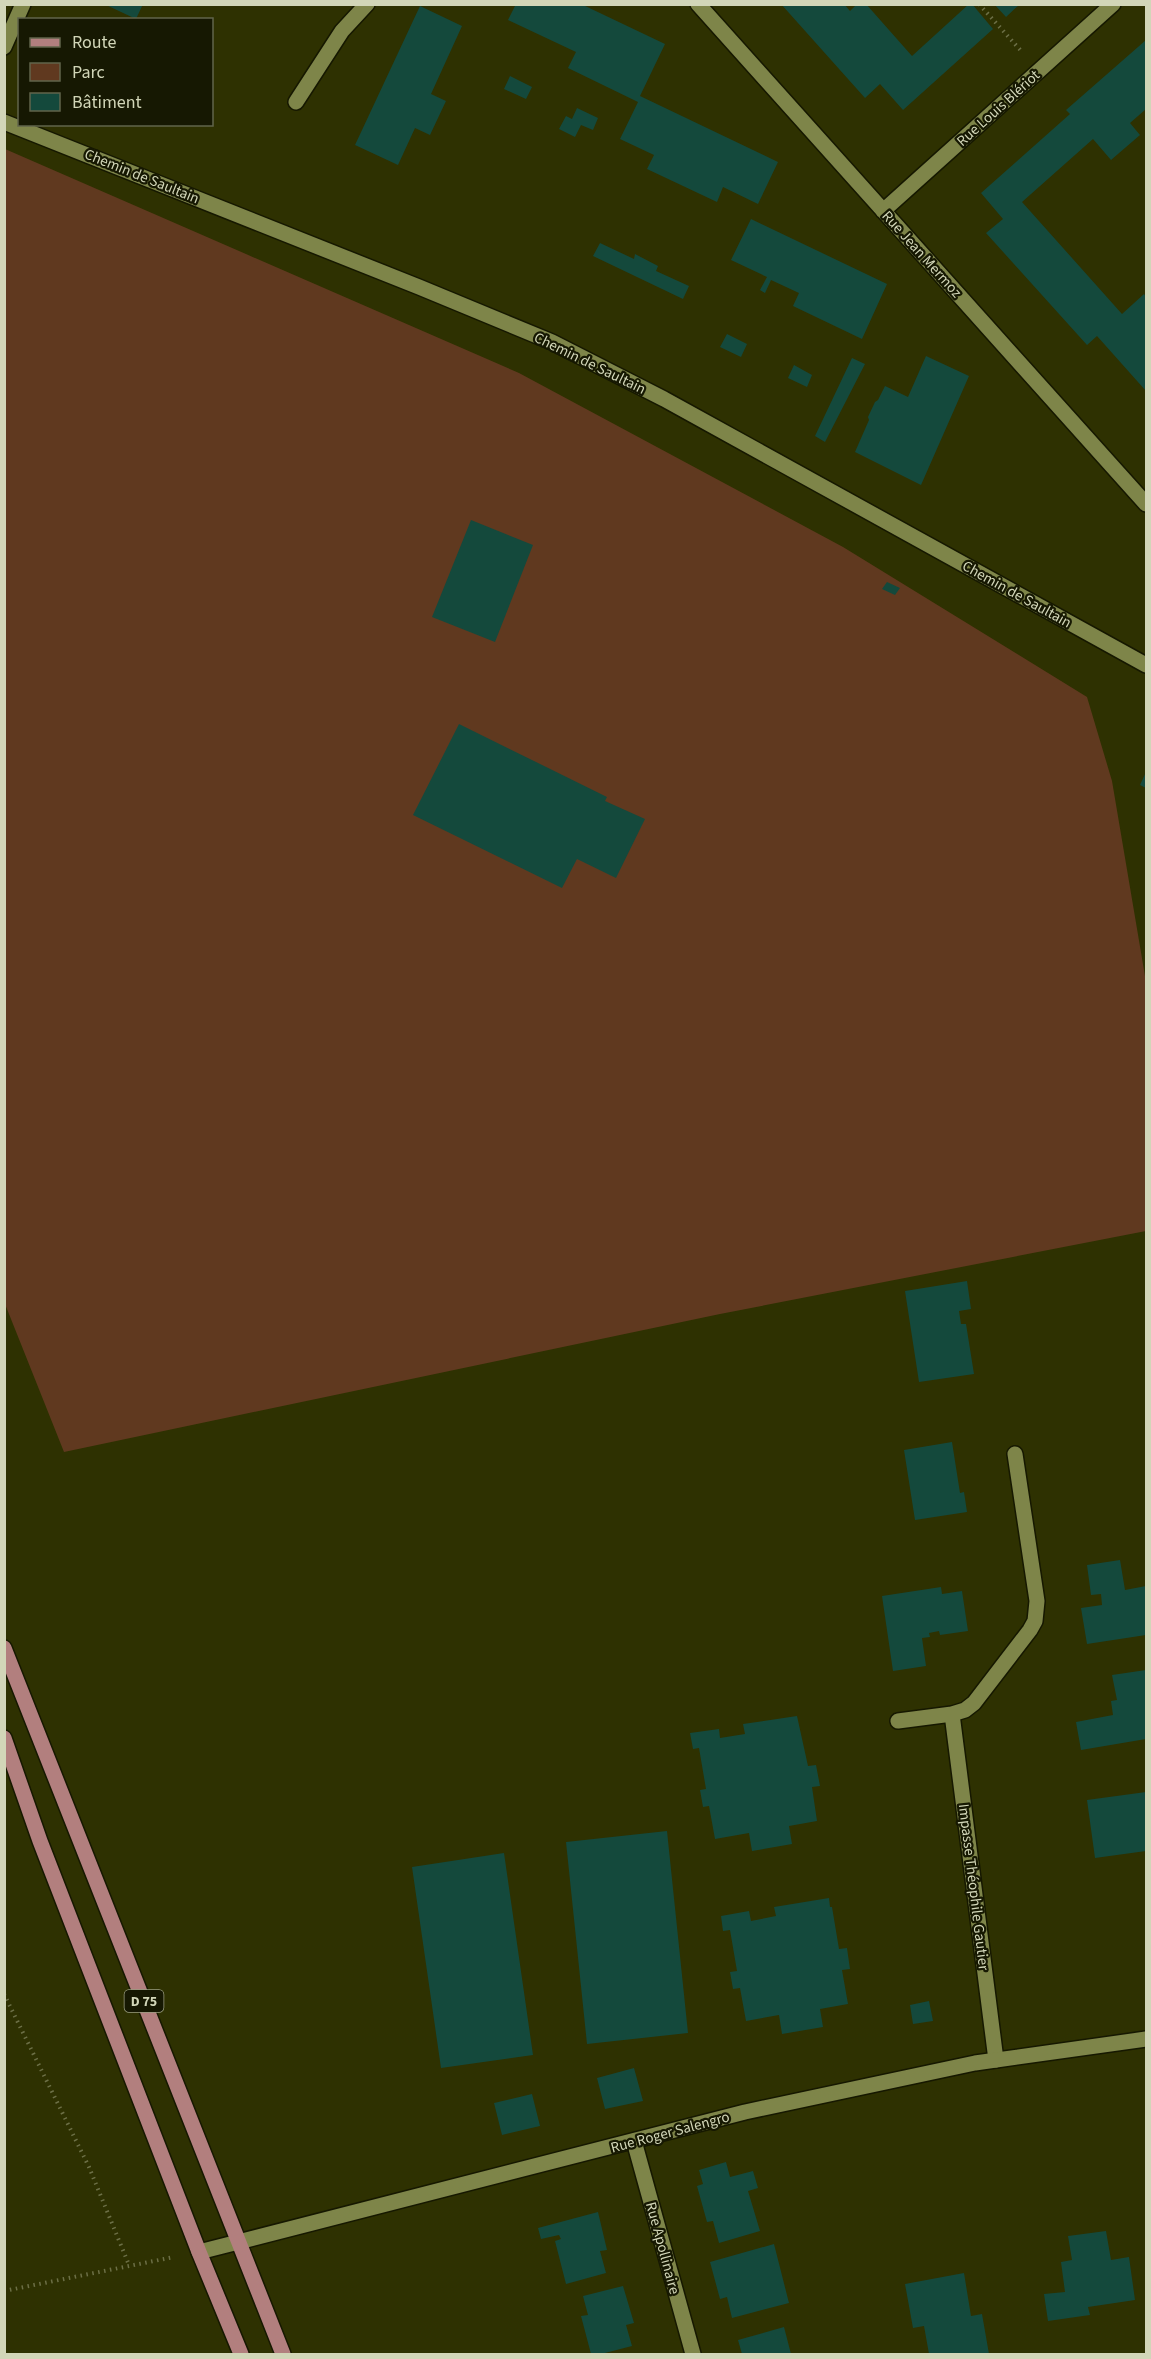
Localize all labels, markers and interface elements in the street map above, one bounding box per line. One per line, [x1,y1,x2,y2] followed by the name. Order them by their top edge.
[18,18,213,126] legend
[72,30,116,55] text: Route
[72,60,105,85] text: Parc
[952,65,1045,151] street label: Rue Louis Blériot
[72,90,142,115] text: Bâtiment
[81,144,202,209] street label: Chemin de Saultain
[877,206,966,303] street label: Rue Jean Mermoz
[530,327,649,400] street label: Chemin de Saultain
[958,556,1075,633] street label: Chemin de Saultain
[953,1803,994,1972] street label: Impasse Théophile Gautier
[124,1990,164,2012] road number: D 75
[608,2106,732,2158] street label: Rue Roger Salengro
[640,2200,685,2297] street label: Rue Apollinaire

